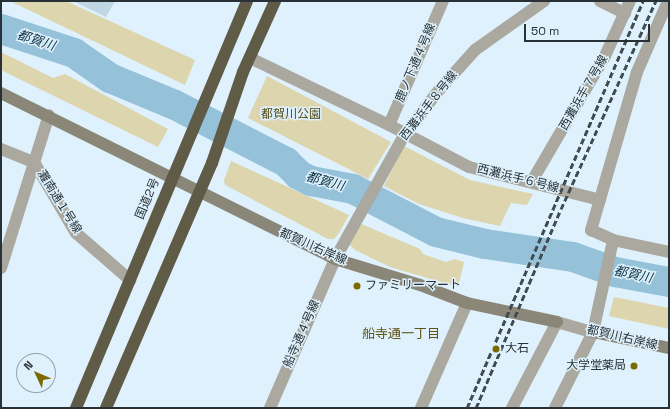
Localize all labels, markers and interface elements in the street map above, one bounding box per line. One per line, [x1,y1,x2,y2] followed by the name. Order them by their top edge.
[526,16,652,42] scale bar
[393,22,439,104] street label: 鹿ノ下通４号線
[531,23,559,39] text: 50 m
[15,28,57,54] water label: 都賀川
[557,53,611,133] street label: 西灘浜手７号線
[397,68,461,144] street label: 西灘浜手８号線
[261,108,321,122] park label: 都賀川公園
[476,162,560,196] street label: 西灘浜手６号線
[34,168,84,236] street label: 灘南通１号線
[304,169,346,195] water label: 都賀川
[133,176,163,222] street label: 国道2号
[277,226,349,268] street label: 都賀川右岸線
[612,263,654,287] water label: 都賀川
[365,279,461,293] place label: ファミリーマート
[352,281,362,291] marker: ファミリーマート
[281,298,323,370] street label: 船寺通４号線
[585,323,659,353] street label: 都賀川右岸線
[362,326,440,342] district label: 船寺通一丁目
[505,342,529,356] place label: 大石
[490,343,502,355] marker: 大石
[16,353,56,393] north arrow
[20,358,36,373] text: N
[566,359,626,373] place label: 大学堂薬局
[629,361,639,371] marker: 大学堂薬局

